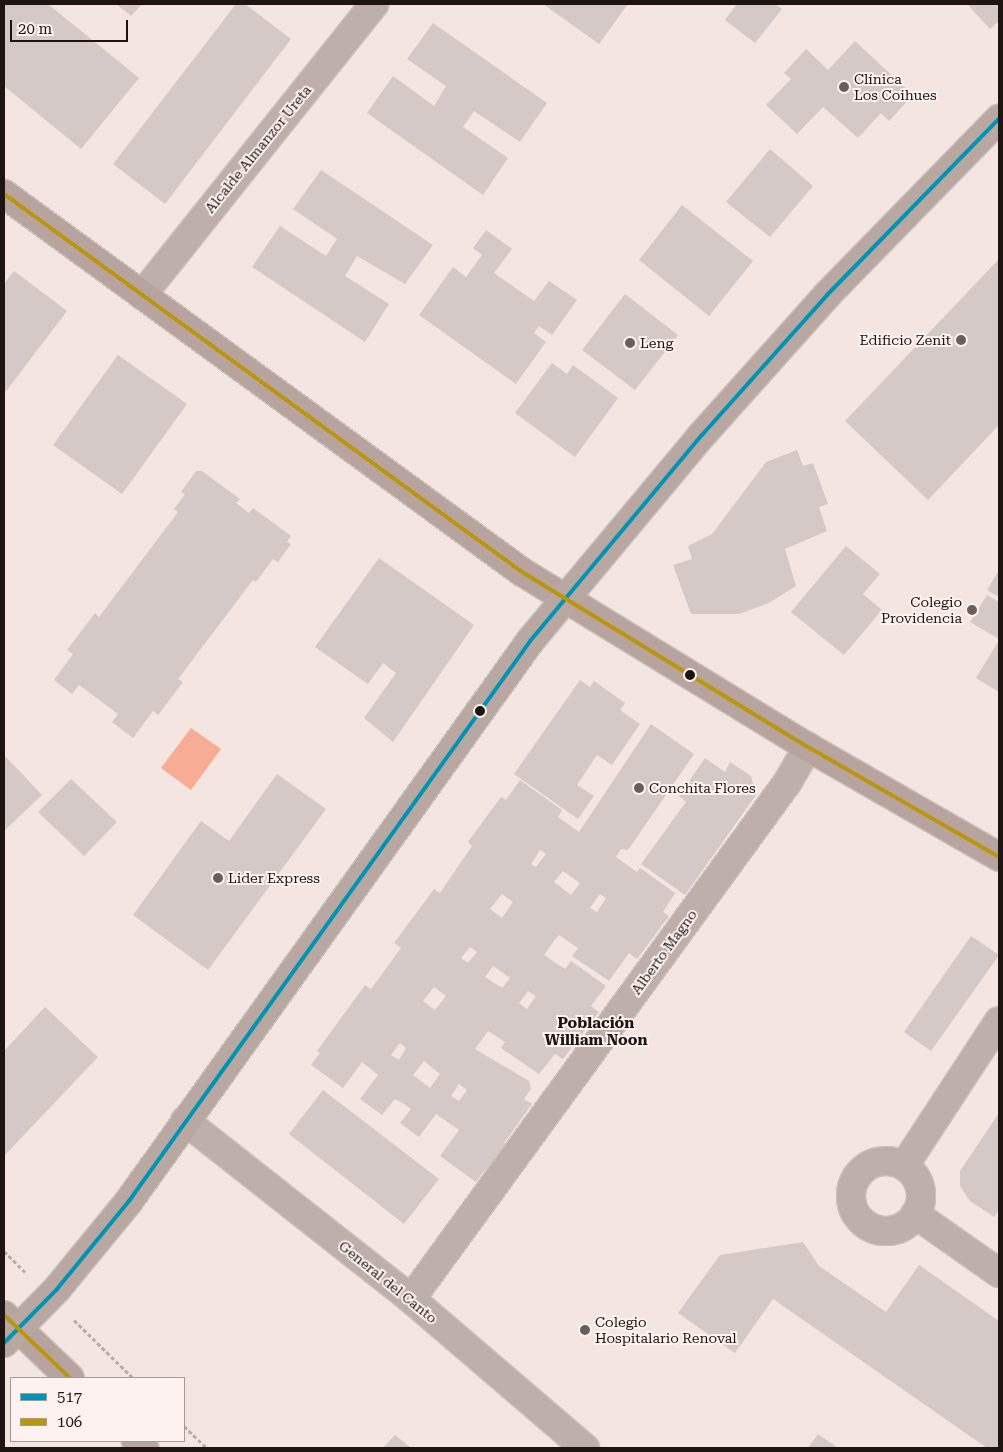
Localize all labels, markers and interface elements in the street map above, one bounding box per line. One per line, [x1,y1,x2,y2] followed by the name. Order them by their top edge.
[12,10,130,42] scale bar
[18,20,52,38] text: 20 m
[854,71,937,104] place label: Clínica Los Coihues
[838,81,850,93] marker: Clínica Los Coihues
[201,82,315,216] street label: Alcalde Almanzor Ureta
[859,332,951,348] place label: Edificio Zenit
[955,334,967,346] marker: Edificio Zenit
[640,335,673,351] place label: Leng
[624,337,636,349] marker: Leng
[881,594,962,626] place label: Colegio Providencia
[966,604,978,616] marker: Colegio Providencia
[685,670,695,680] unlabelled marker
[475,706,485,716] unlabelled marker
[649,780,756,796] place label: Conchita Flores
[633,782,645,794] marker: Conchita Flores
[228,870,320,886] place label: Lider Express
[212,872,224,884] marker: Lider Express
[628,906,700,998] street label: Alberto Magno
[544,1014,648,1049] district label: Población William Noon
[336,1237,440,1327] street label: General del Canto
[595,1314,737,1346] place label: Colegio Hospitalario Renoval
[579,1324,591,1336] marker: Colegio Hospitalario Renoval
[10,1377,185,1442] legend
[57,1388,82,1406] text: 517
[57,1413,82,1431] text: 106

